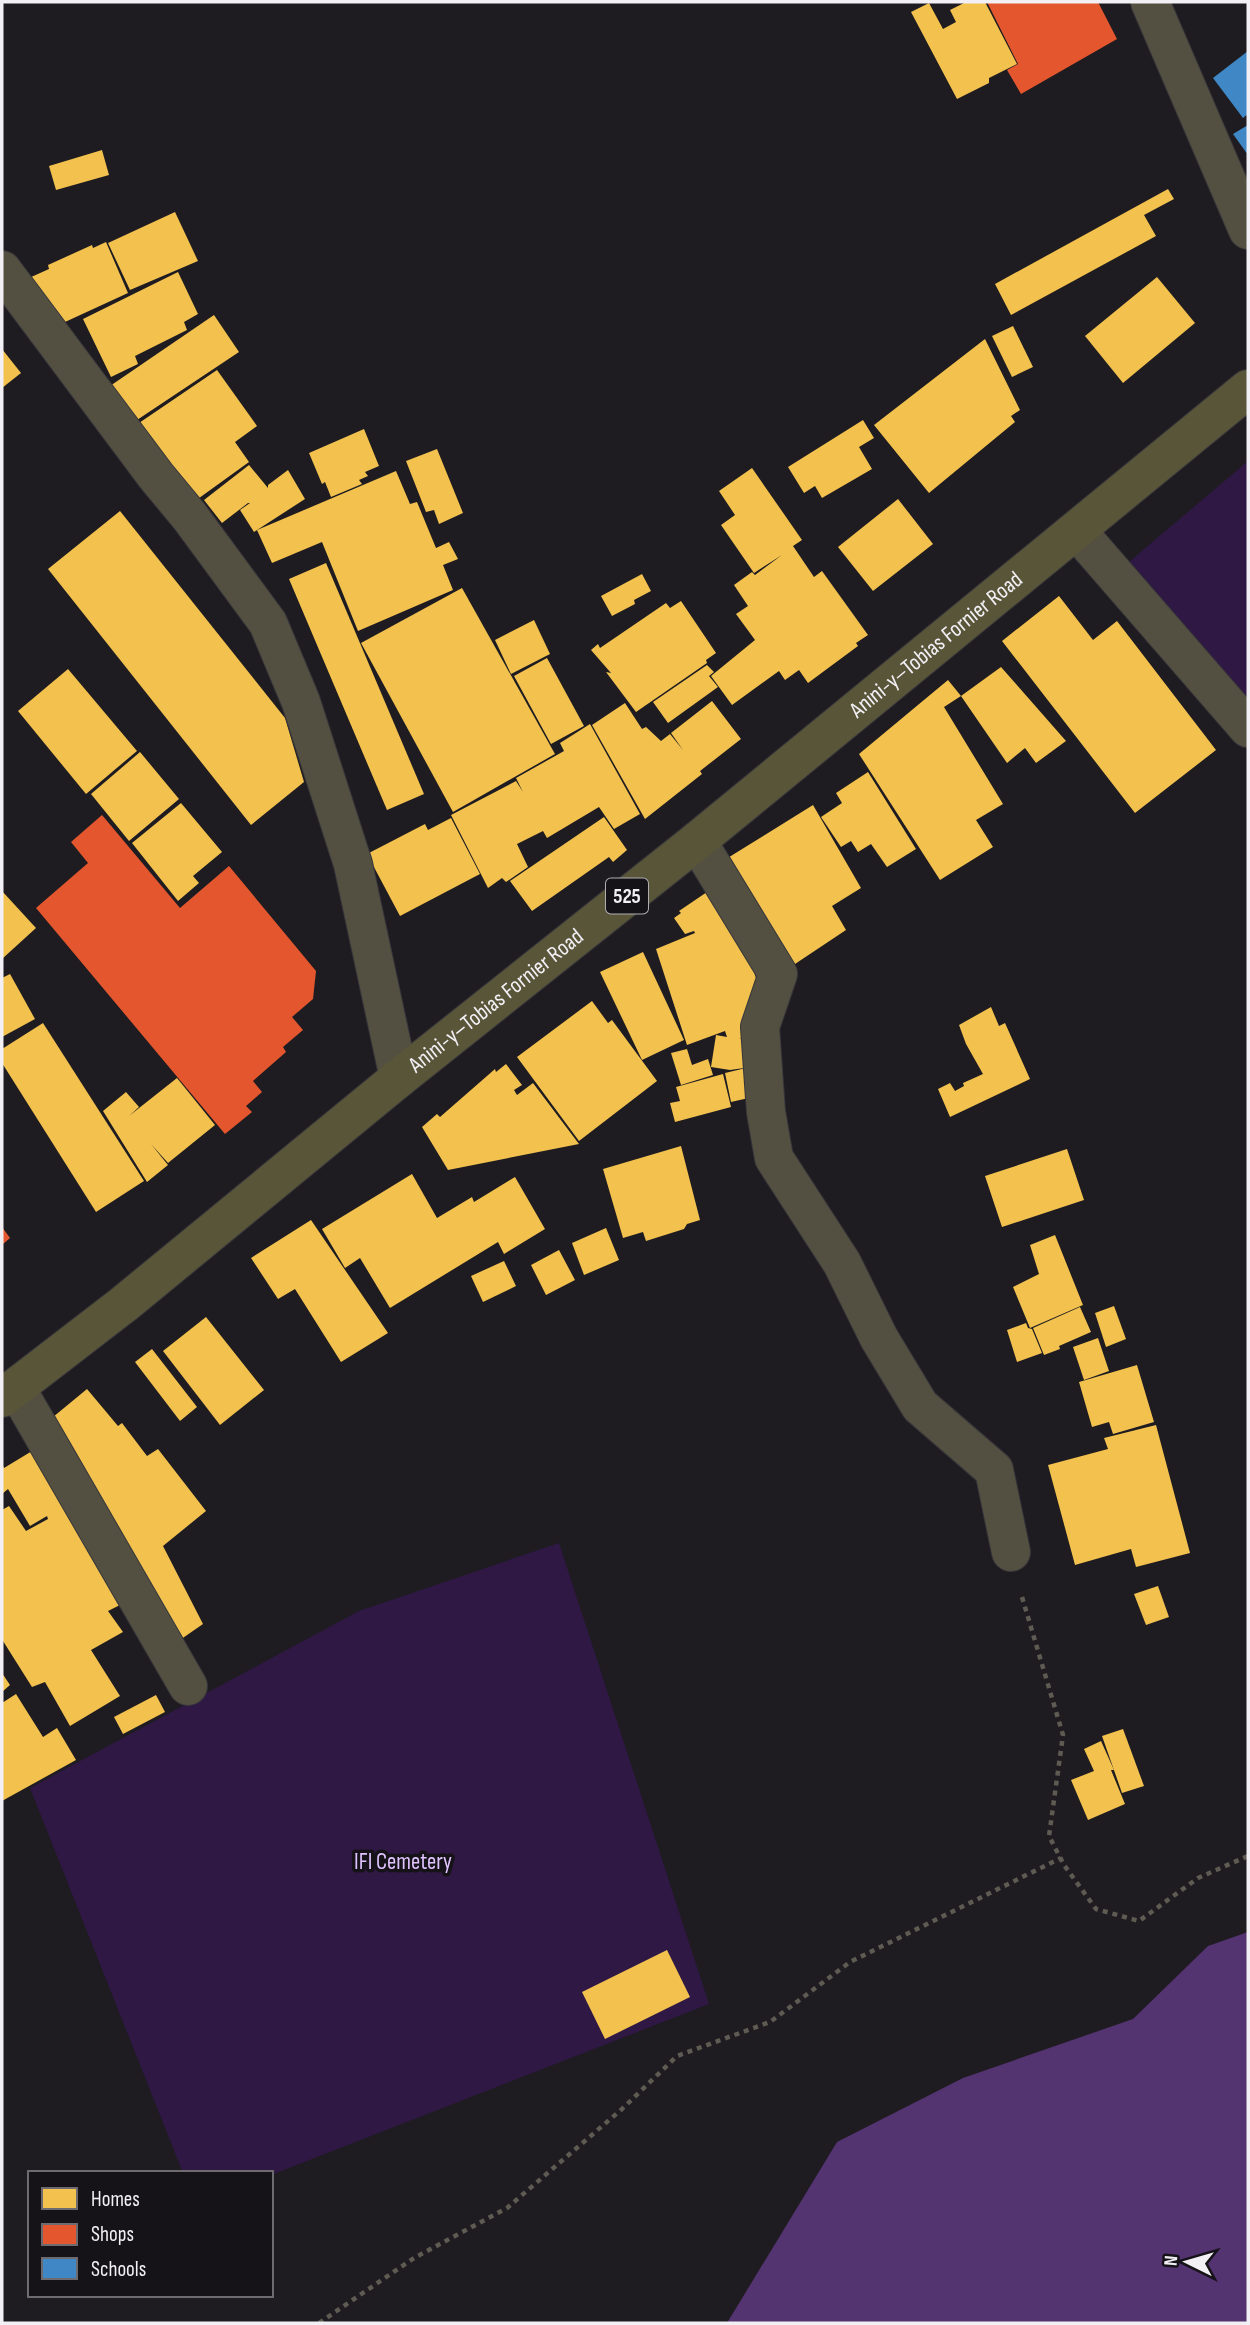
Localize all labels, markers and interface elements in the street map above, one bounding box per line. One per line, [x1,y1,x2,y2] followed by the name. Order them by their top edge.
[843,566,1028,725] street label: Anini-y–Tobias Fornier Road
[606,878,648,914] road number: 525
[402,923,589,1079] street label: Anini-y–Tobias Fornier Road
[354,1848,452,1876] park label: IFI Cemetery
[28,2171,273,2297] legend
[91,2187,140,2212] text: Homes
[91,2222,134,2247] text: Shops
[1152,2227,1222,2297] north arrow
[1160,2255,1183,2267] text: N
[91,2257,146,2282] text: Schools

